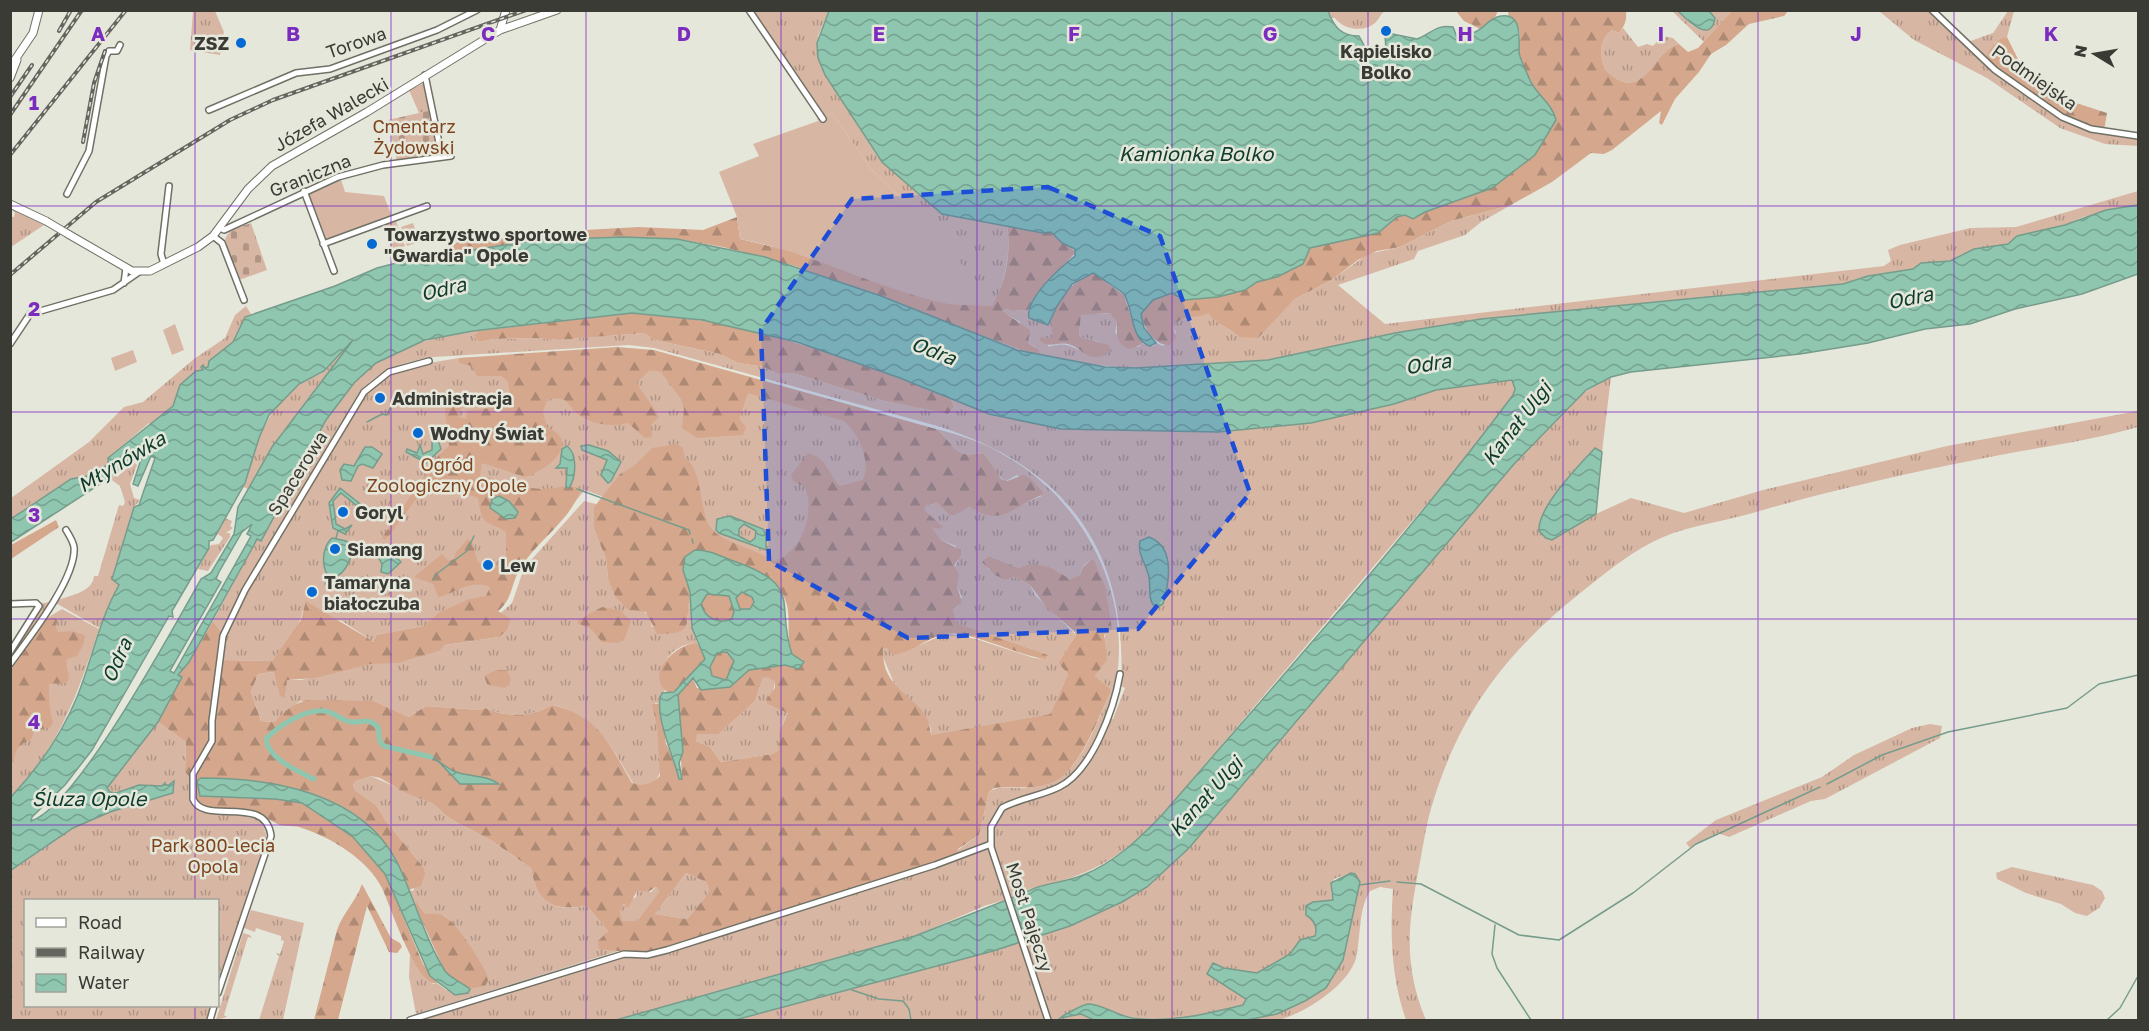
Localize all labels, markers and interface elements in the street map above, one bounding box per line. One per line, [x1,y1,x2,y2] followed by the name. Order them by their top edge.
[91,21,105,45] text: A
[286,21,300,45] text: B
[323,21,389,63] street label: Torowa
[481,21,495,45] text: C
[677,21,691,45] text: D
[873,21,885,45] text: E
[1068,21,1080,45] text: F
[1263,21,1277,45] text: G
[1457,21,1473,45] text: H
[1658,21,1664,45] text: I
[1850,21,1862,45] text: J
[2044,21,2059,45] text: K
[1379,24,1393,38] marker: Kąpielisko Bolko
[2065,24,2125,84] north arrow
[194,32,229,54] place label: ZSZ
[234,36,248,50] marker: ZSZ
[1340,40,1432,83] place label: Kąpielisko Bolko
[1988,40,2082,114] street label: Podmiejska
[2069,43,2091,59] text: N
[270,72,392,156] street label: Józefa Walecki
[29,90,39,114] text: 1
[372,115,456,158] park label: Cmentarz Żydowski
[1119,141,1274,165] water label: Kamionka Bolko
[266,149,354,201] street label: Graniczna
[384,223,588,266] place label: Towarzystwo sportowe "Gwardia" Opole
[365,237,379,251] marker: Towarzystwo sportowe "Gwardia" Opole
[418,271,469,305] water label: Odra
[1885,280,1936,314] water label: Odra
[28,296,40,320] text: 2
[908,331,960,370] water label: Odra
[1403,347,1453,378] water label: Odra
[1476,375,1558,470] water label: Kanał Ulgi
[392,387,512,409] place label: Administracja
[373,391,387,405] marker: Administracja
[430,422,544,444] place label: Wodny Świat
[73,425,170,497] water label: Młynówka
[411,426,425,440] marker: Wodny Świat
[263,427,331,519] street label: Spacerowa
[367,453,527,496] park label: Ogród Zoologiczny Opole
[355,501,403,523] place label: Goryl
[28,502,40,526] text: 3
[336,505,350,519] marker: Goryl
[347,538,423,560] place label: Siamang
[328,542,342,556] marker: Siamang
[500,554,536,576] place label: Lew
[481,558,495,572] marker: Lew
[324,571,420,614] place label: Tamaryna białoczuba
[305,585,319,599] marker: Tamaryna białoczuba
[96,633,137,686] water label: Odra
[28,709,40,733] text: 4
[1163,749,1249,841] water label: Kanał Ulgi
[32,786,148,810] water label: Śluza Opole
[151,834,275,877] park label: Park 800-lecia Opola
[1002,859,1058,975] street label: Most Pajęczy
[24,899,219,1007] legend
[78,911,122,933] text: Road
[78,941,145,963] text: Railway
[78,971,129,993] text: Water

